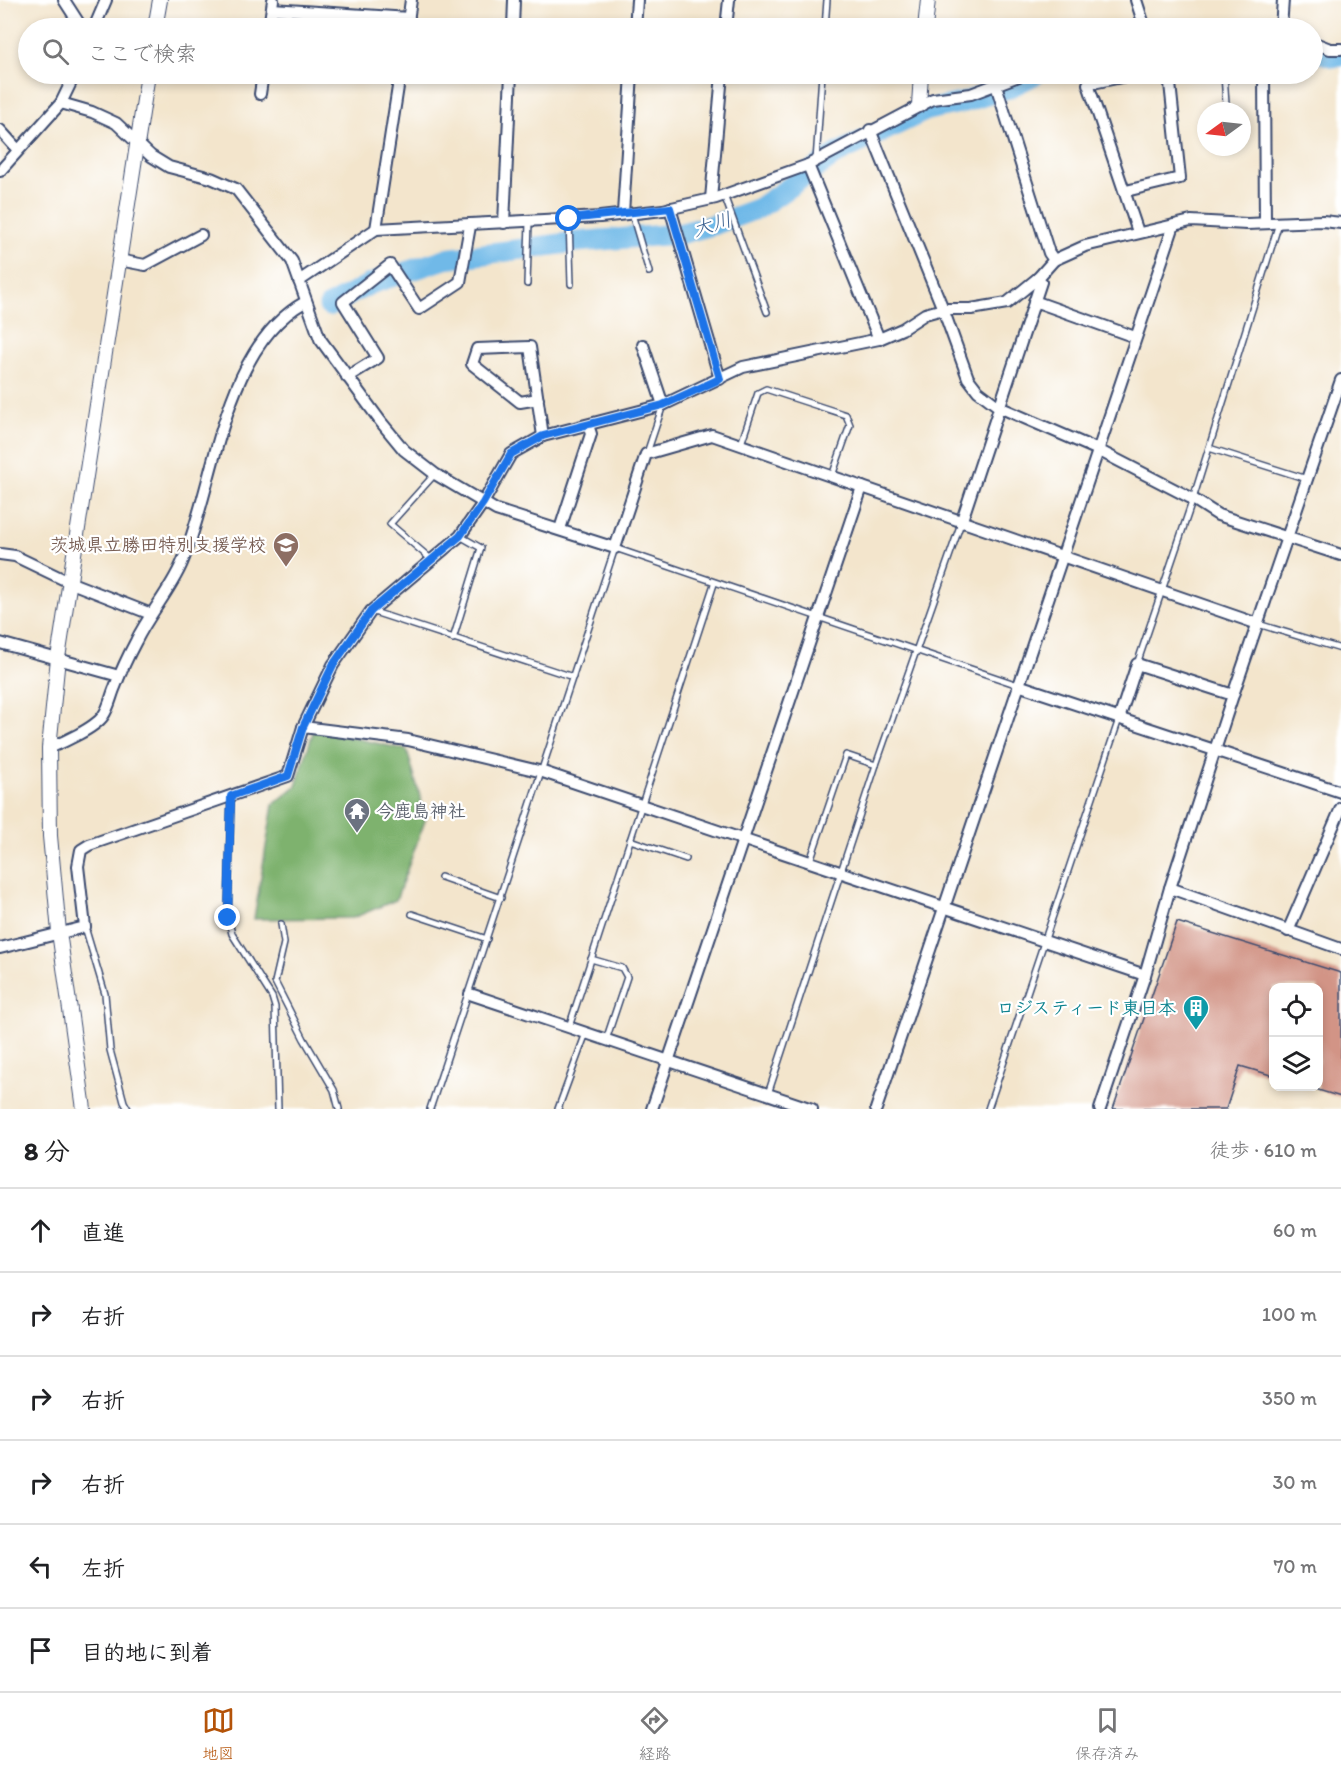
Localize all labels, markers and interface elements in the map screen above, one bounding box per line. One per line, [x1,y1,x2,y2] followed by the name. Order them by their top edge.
[18,18,1323,84] search box
[39,35,72,68] icon: search
[87,40,197,67] text: ここで検索
[1197,102,1251,156] north arrow
[555,205,581,231] route start
[689,207,735,241] water label: 大川
[271,530,301,568] school or university icon: 茨城県立勝田特別支援学校
[50,534,266,556] place label: 茨城県立勝田特別支援学校
[342,796,372,834] temple icon: 今鹿島神社
[376,800,466,822] place label: 今鹿島神社
[214,904,240,930] route end
[1269,983,1323,1091] map controls
[1269,983,1323,1037] button: locate
[1181,993,1211,1031] building icon: ロジスティード東日本
[997,997,1176,1019] place label: ロジスティード東日本
[1269,1037,1323,1091] button: layers
[24,1135,70,1167] text: 8 分
[1210,1138,1317,1162] text: 徒歩 · 610 m
[24,1214,57,1247] icon: ahead
[1273,1218,1317,1242] text: 60 m
[81,1219,125,1246] text: 直進
[24,1298,57,1331] icon: right
[1262,1302,1317,1326] text: 100 m
[81,1303,125,1330] text: 右折
[24,1382,57,1415] icon: right
[1262,1386,1317,1410] text: 350 m
[81,1387,125,1414] text: 右折
[24,1466,57,1499] icon: right
[1272,1470,1317,1494] text: 30 m
[81,1471,125,1498] text: 右折
[24,1550,57,1583] icon: left
[1273,1554,1317,1578] text: 70 m
[81,1555,125,1582] text: 左折
[24,1634,57,1667] icon: arrive
[81,1639,213,1666] text: 目的地に到着
[202,1704,235,1764] tab: 地図
[638,1704,671,1764] tab: 経路
[1075,1704,1139,1764] tab: 保存済み

